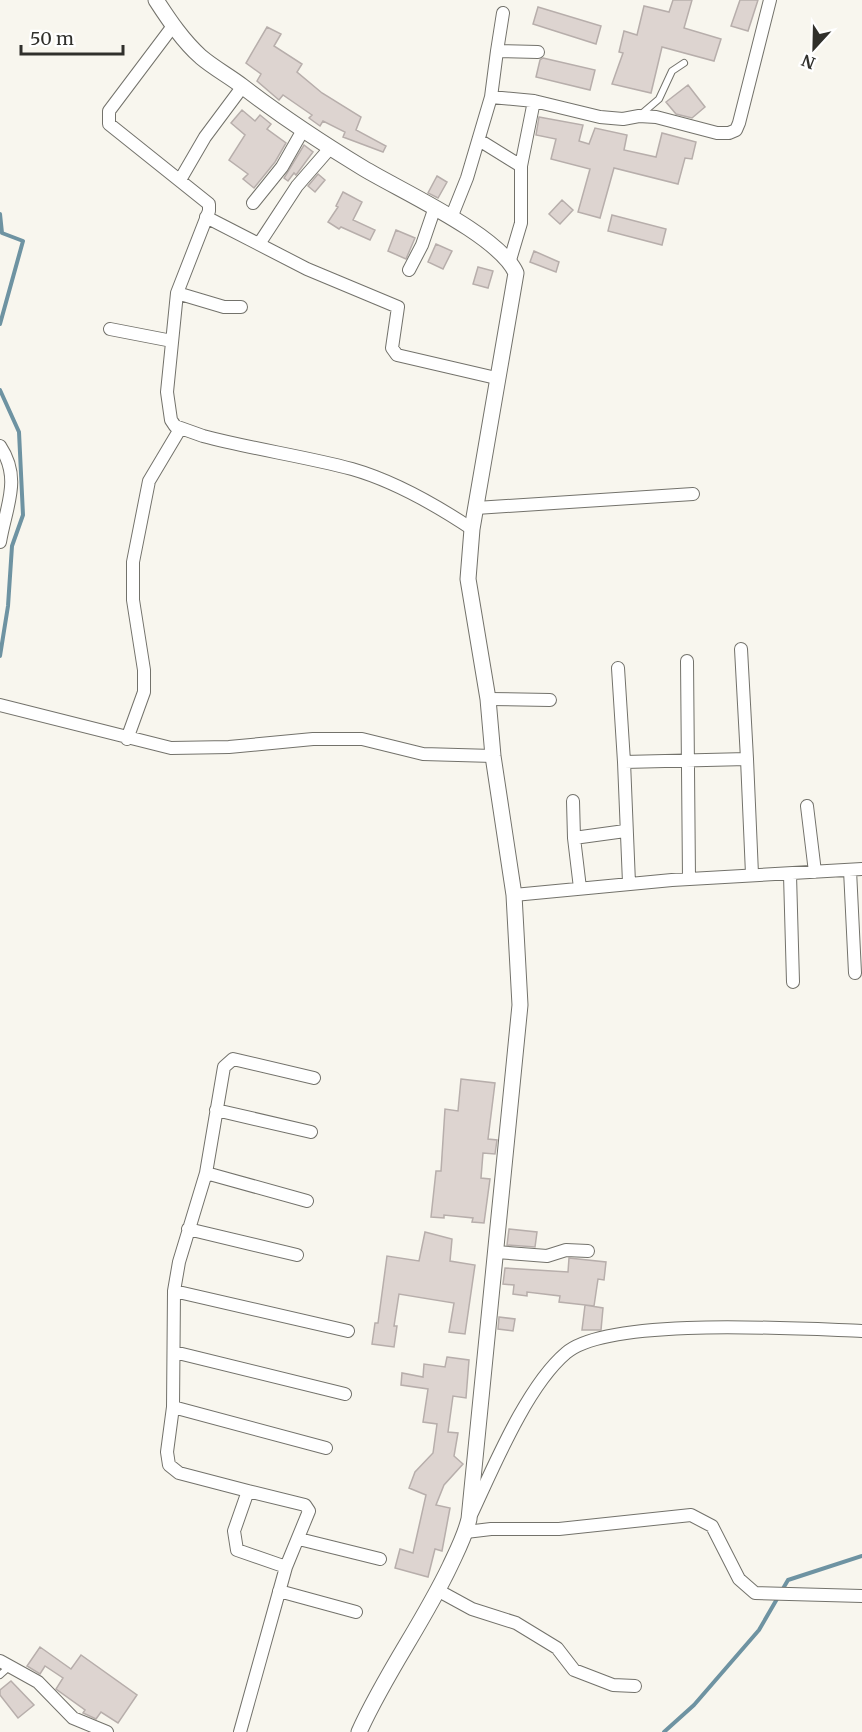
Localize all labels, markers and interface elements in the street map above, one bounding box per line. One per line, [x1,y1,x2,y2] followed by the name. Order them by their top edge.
[21,18,123,56] scale bar
[784,18,844,78] north arrow
[30,27,74,50] text: 50 m
[798,50,818,74] text: N

